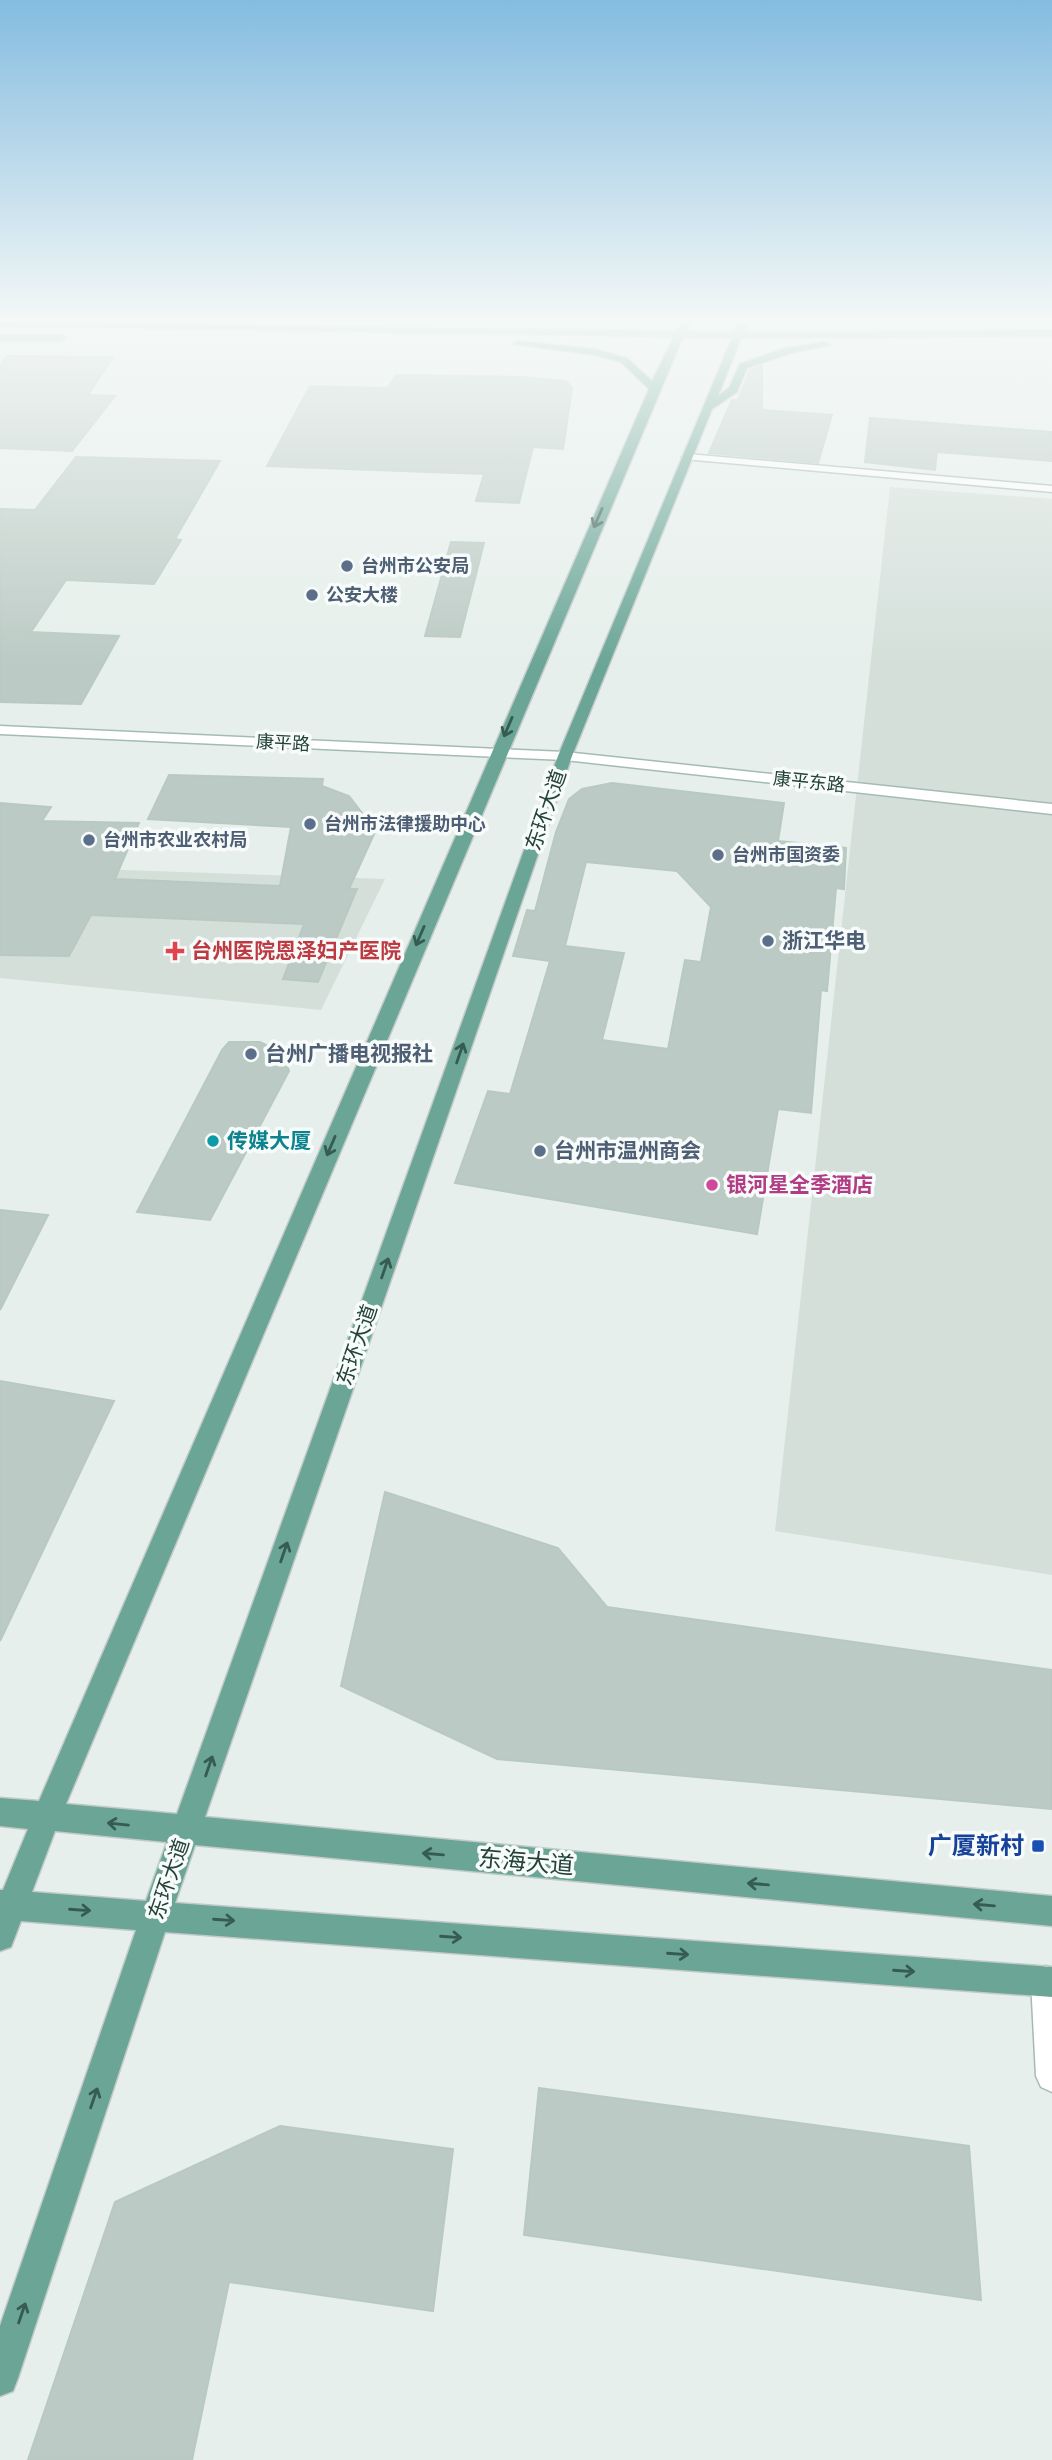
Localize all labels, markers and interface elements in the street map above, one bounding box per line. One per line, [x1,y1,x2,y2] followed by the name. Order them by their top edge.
[591,507,604,528] one-way arrow
[361,555,469,577] place label: 台州市公安局
[339,558,355,574] marker: 台州市公安局
[326,584,398,606] place label: 公安大楼
[304,587,320,603] marker: 公安大楼
[501,716,514,737] one-way arrow
[255,731,311,755] street label: 康平路
[520,766,571,854] street label: 东环大道
[772,767,846,797] street label: 康平东路
[324,813,486,835] place label: 台州市法律援助中心
[302,816,318,832] marker: 台州市法律援助中心
[103,829,247,851] place label: 台州市农业农村局
[81,832,97,848] marker: 台州市农业农村局
[732,844,840,866] place label: 台州市国资委
[710,847,726,863] marker: 台州市国资委
[412,925,425,947] one-way arrow
[782,928,866,953] place label: 浙江华电
[760,933,776,949] marker: 浙江华电
[191,938,401,963] place label: 台州医院恩泽妇产医院
[165,941,185,961] marker: 台州医院恩泽妇产医院
[265,1041,433,1066] place label: 台州广播电视报社
[455,1043,467,1065] one-way arrow
[243,1046,259,1062] marker: 台州广播电视报社
[227,1128,311,1153] place label: 传媒大厦
[205,1133,221,1149] marker: 传媒大厦
[324,1135,337,1156] one-way arrow
[554,1138,701,1163] place label: 台州市温州商会
[532,1143,548,1159] marker: 台州市温州商会
[726,1172,873,1197] place label: 银河星全季酒店
[704,1177,720,1193] marker: 银河星全季酒店
[380,1257,392,1279] one-way arrow
[331,1301,382,1389] street label: 东环大道
[279,1541,292,1563] one-way arrow
[203,1755,216,1777] one-way arrow
[107,1817,130,1830] one-way arrow
[928,1831,1024,1860] place label: 广厦新村
[143,1835,194,1923] street label: 东环大道
[1030,1838,1046,1854] marker: 广厦新村
[477,1843,575,1880] street label: 东海大道
[423,1847,445,1860] one-way arrow
[747,1877,769,1890] one-way arrow
[973,1898,996,1911] one-way arrow
[68,1904,91,1917] one-way arrow
[212,1914,235,1927] one-way arrow
[439,1931,461,1944] one-way arrow
[666,1948,688,1961] one-way arrow
[893,1965,915,1978] one-way arrow
[89,2087,101,2109] one-way arrow
[17,2303,29,2325] one-way arrow

